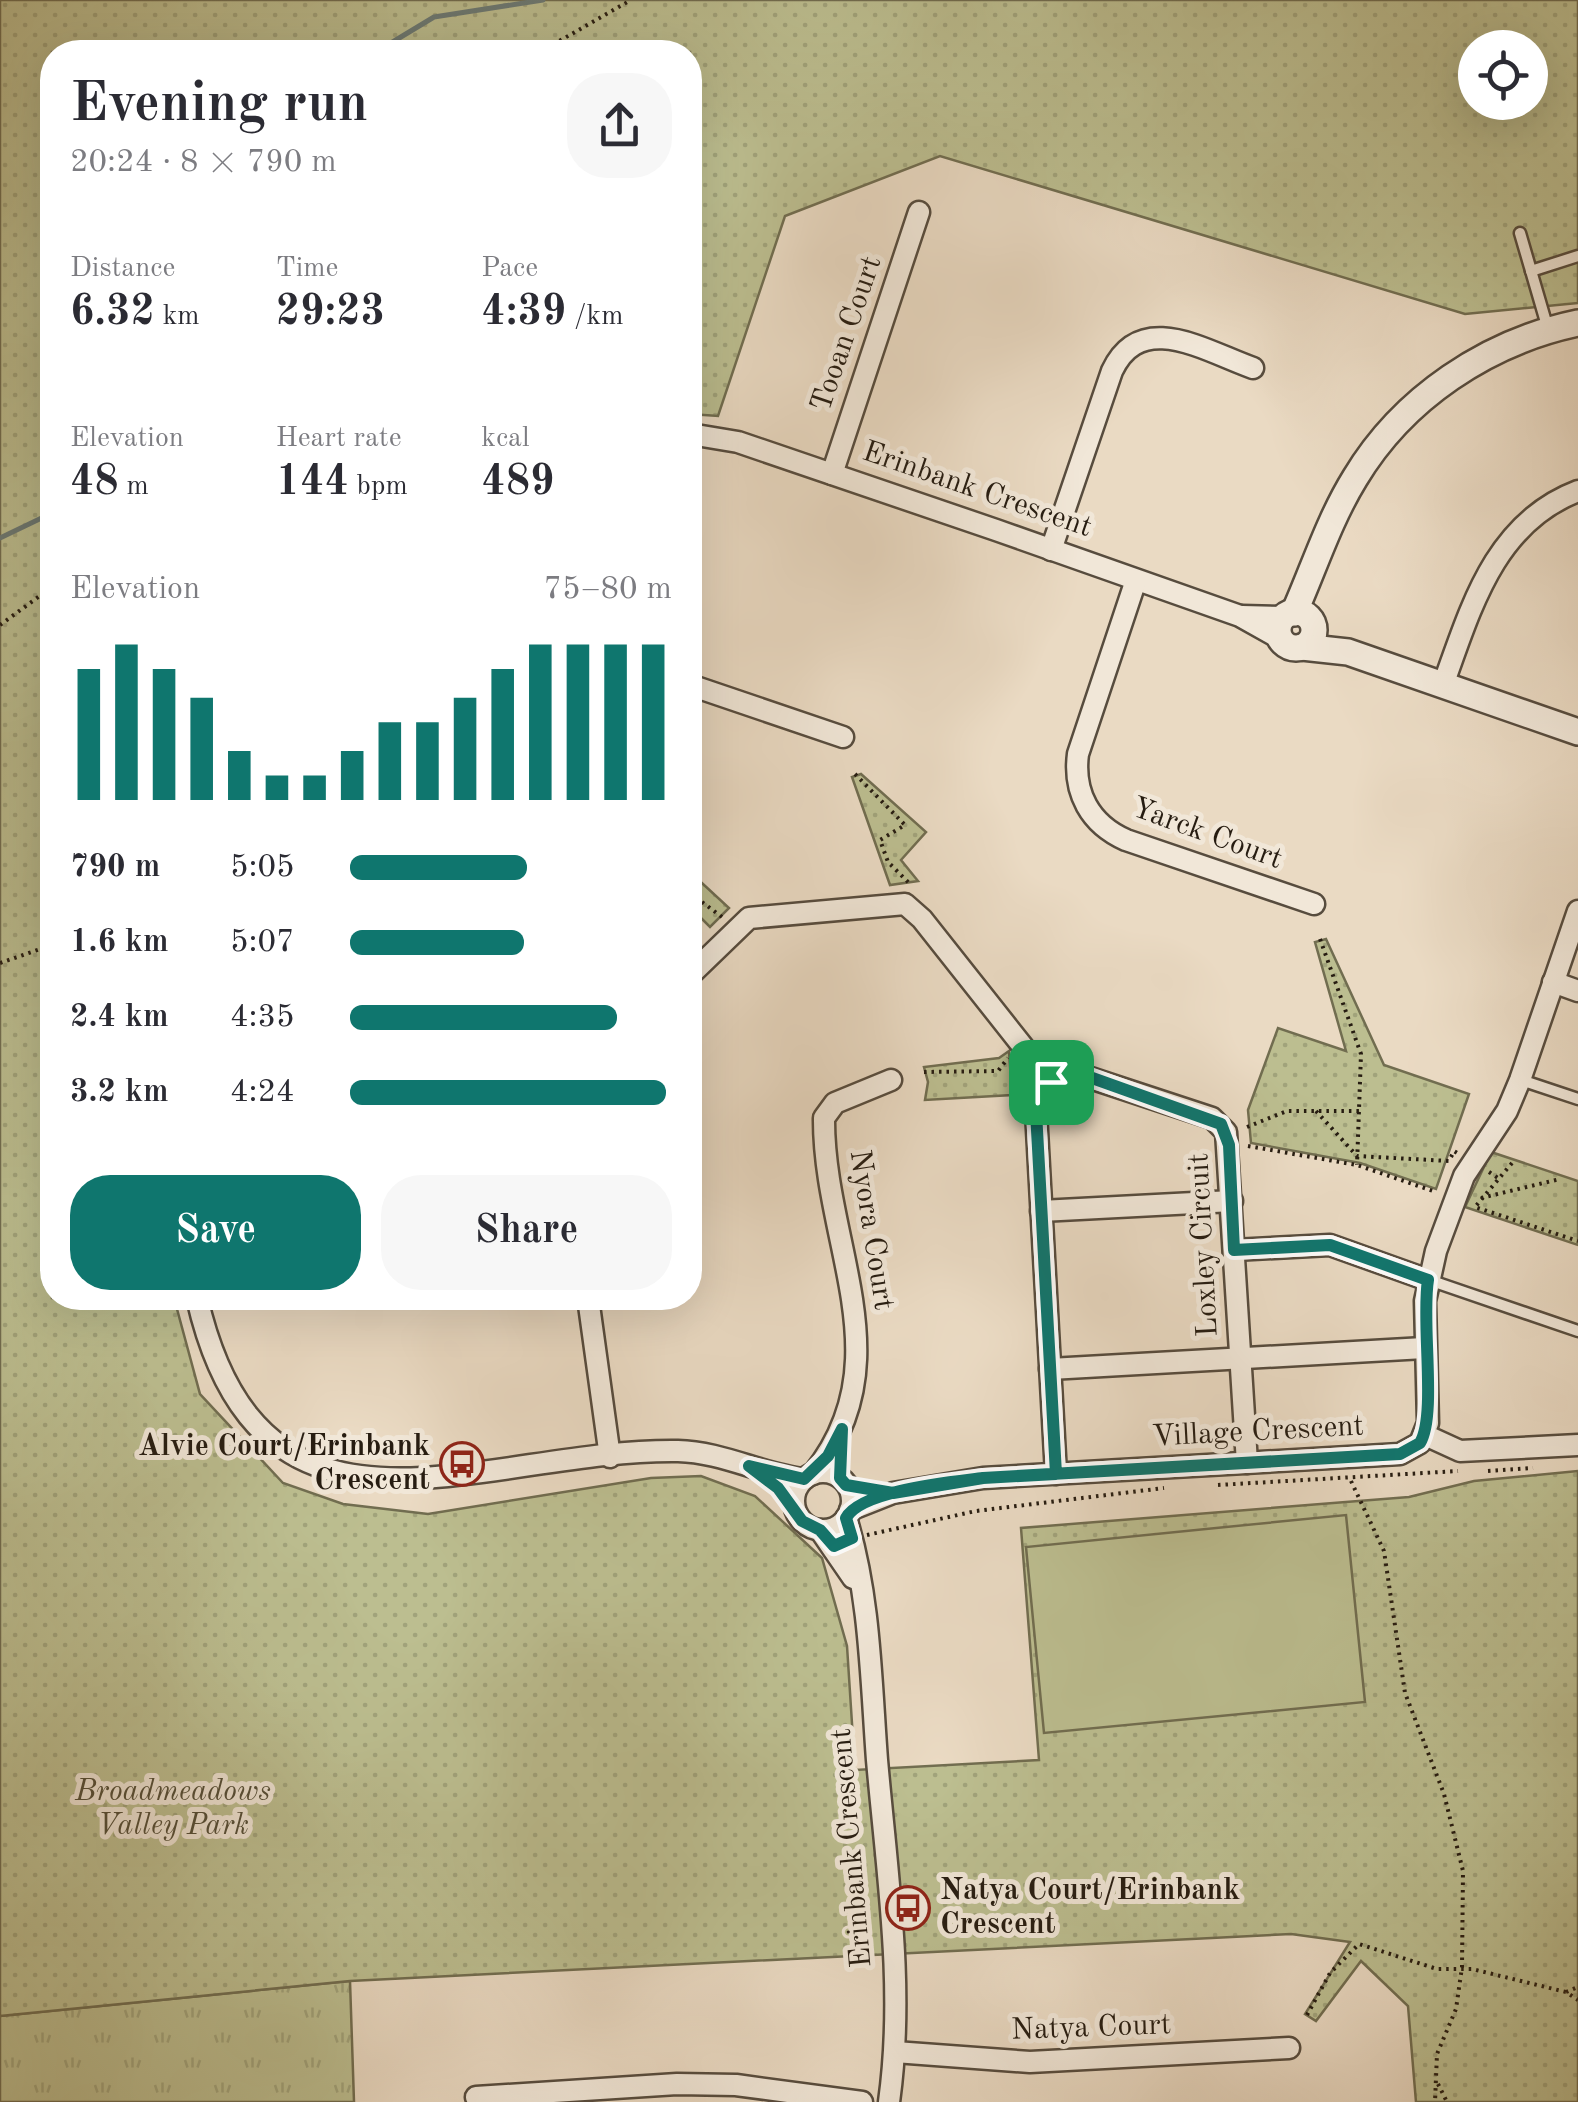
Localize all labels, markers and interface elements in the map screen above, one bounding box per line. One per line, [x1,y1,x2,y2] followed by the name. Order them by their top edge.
[1458,30,1548,120] map controls
[1458,30,1548,120] button: locate
[567,73,672,178] button: share
[70,78,368,133] text: Evening run
[70,147,337,179] text: 20:24 · 8 × 790 m
[806,252,888,416] street label: Tooan Court
[70,255,175,283] text: Distance
[276,255,338,283] text: Time
[481,255,538,283] text: Pace
[70,292,155,334] text: 6.32
[276,292,385,334] text: 29:23
[481,292,566,334] text: 4:39
[155,303,199,331] text: km
[566,303,623,331] text: /km
[70,425,184,453] text: Elevation
[276,425,402,453] text: Heart rate
[481,425,530,453] text: kcal
[858,437,1096,543] street label: Erinbank Crescent
[70,462,119,504] text: 48
[276,462,349,504] text: 144
[481,462,554,504] text: 489
[119,473,149,501] text: m
[349,473,408,501] text: bpm
[70,574,200,606] text: Elevation
[544,574,672,606] text: 75–80 m
[1128,793,1286,875] street label: Yarck Court
[70,852,160,884] text: 790 m
[230,852,295,884] text: 5:05
[70,927,169,959] text: 1.6 km
[230,927,295,959] text: 5:07
[70,1002,169,1034] text: 2.4 km
[230,1002,295,1034] text: 4:35
[1009,1040,1094,1125] pin
[1024,1055,1079,1110] icon: arrive
[70,1077,169,1109] text: 3.2 km
[230,1077,295,1109] text: 4:24
[844,1148,898,1312] street label: Nyora Court
[1184,1152,1224,1338] street label: Loxley Circuit
[70,1175,361,1290] button: Save
[381,1175,672,1290] button: Share
[1151,1411,1365,1453] street label: Village Crescent
[138,1432,430,1496] place label: Alvie Court/Erinbank Crescent
[439,1441,485,1487] bus stop icon: Alvie Court/Erinbank Crescent
[827,1727,877,1969] street label: Erinbank Crescent
[74,1777,271,1841] park label: Broadmeadows Valley Park
[940,1876,1240,1940] place label: Natya Court/Erinbank Crescent
[885,1885,931,1931] bus stop icon: Natya Court/Erinbank Crescent
[1010,2010,1172,2046] street label: Natya Court

